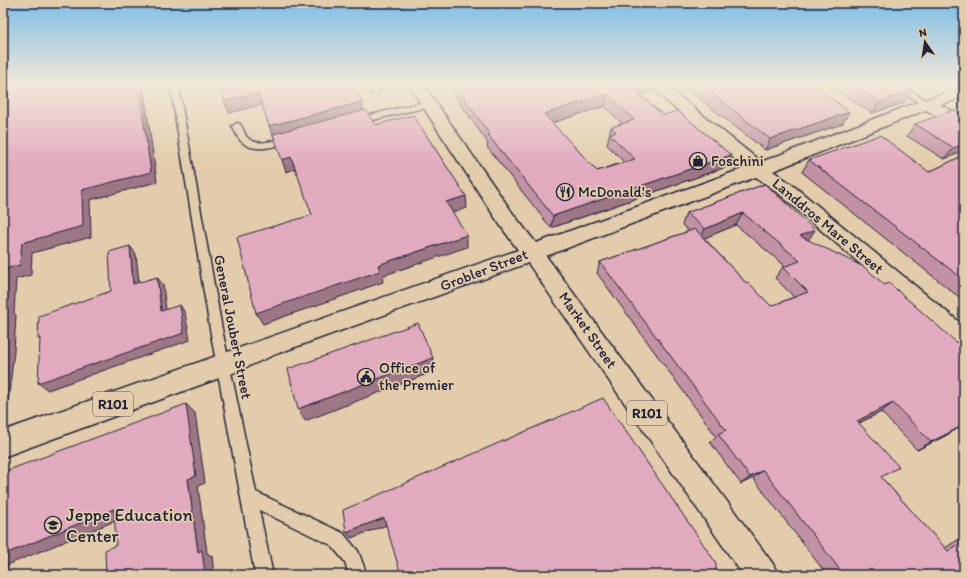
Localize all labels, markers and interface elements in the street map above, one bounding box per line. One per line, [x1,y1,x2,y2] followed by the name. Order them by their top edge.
[905,22,945,62] north arrow
[918,26,928,40] text: N
[688,151,708,171] shop icon: Foschini
[711,152,764,170] place label: Foschini
[769,174,887,278] street label: Landdros Mare Street
[555,182,575,202] restaurant icon: McDonald's
[578,183,652,201] place label: McDonald's
[438,245,531,295] street label: Grobler Street
[210,253,256,401] street label: General Joubert Street
[555,288,621,372] street label: Market Street
[379,359,454,394] place label: Office of the Premier
[356,367,376,387] public building icon: Office of the Premier
[93,392,133,416] road number: R101
[627,401,667,425] road number: R101
[66,504,193,547] place label: Jeppe Education Center
[43,515,63,535] school or university icon: Jeppe Education Center

